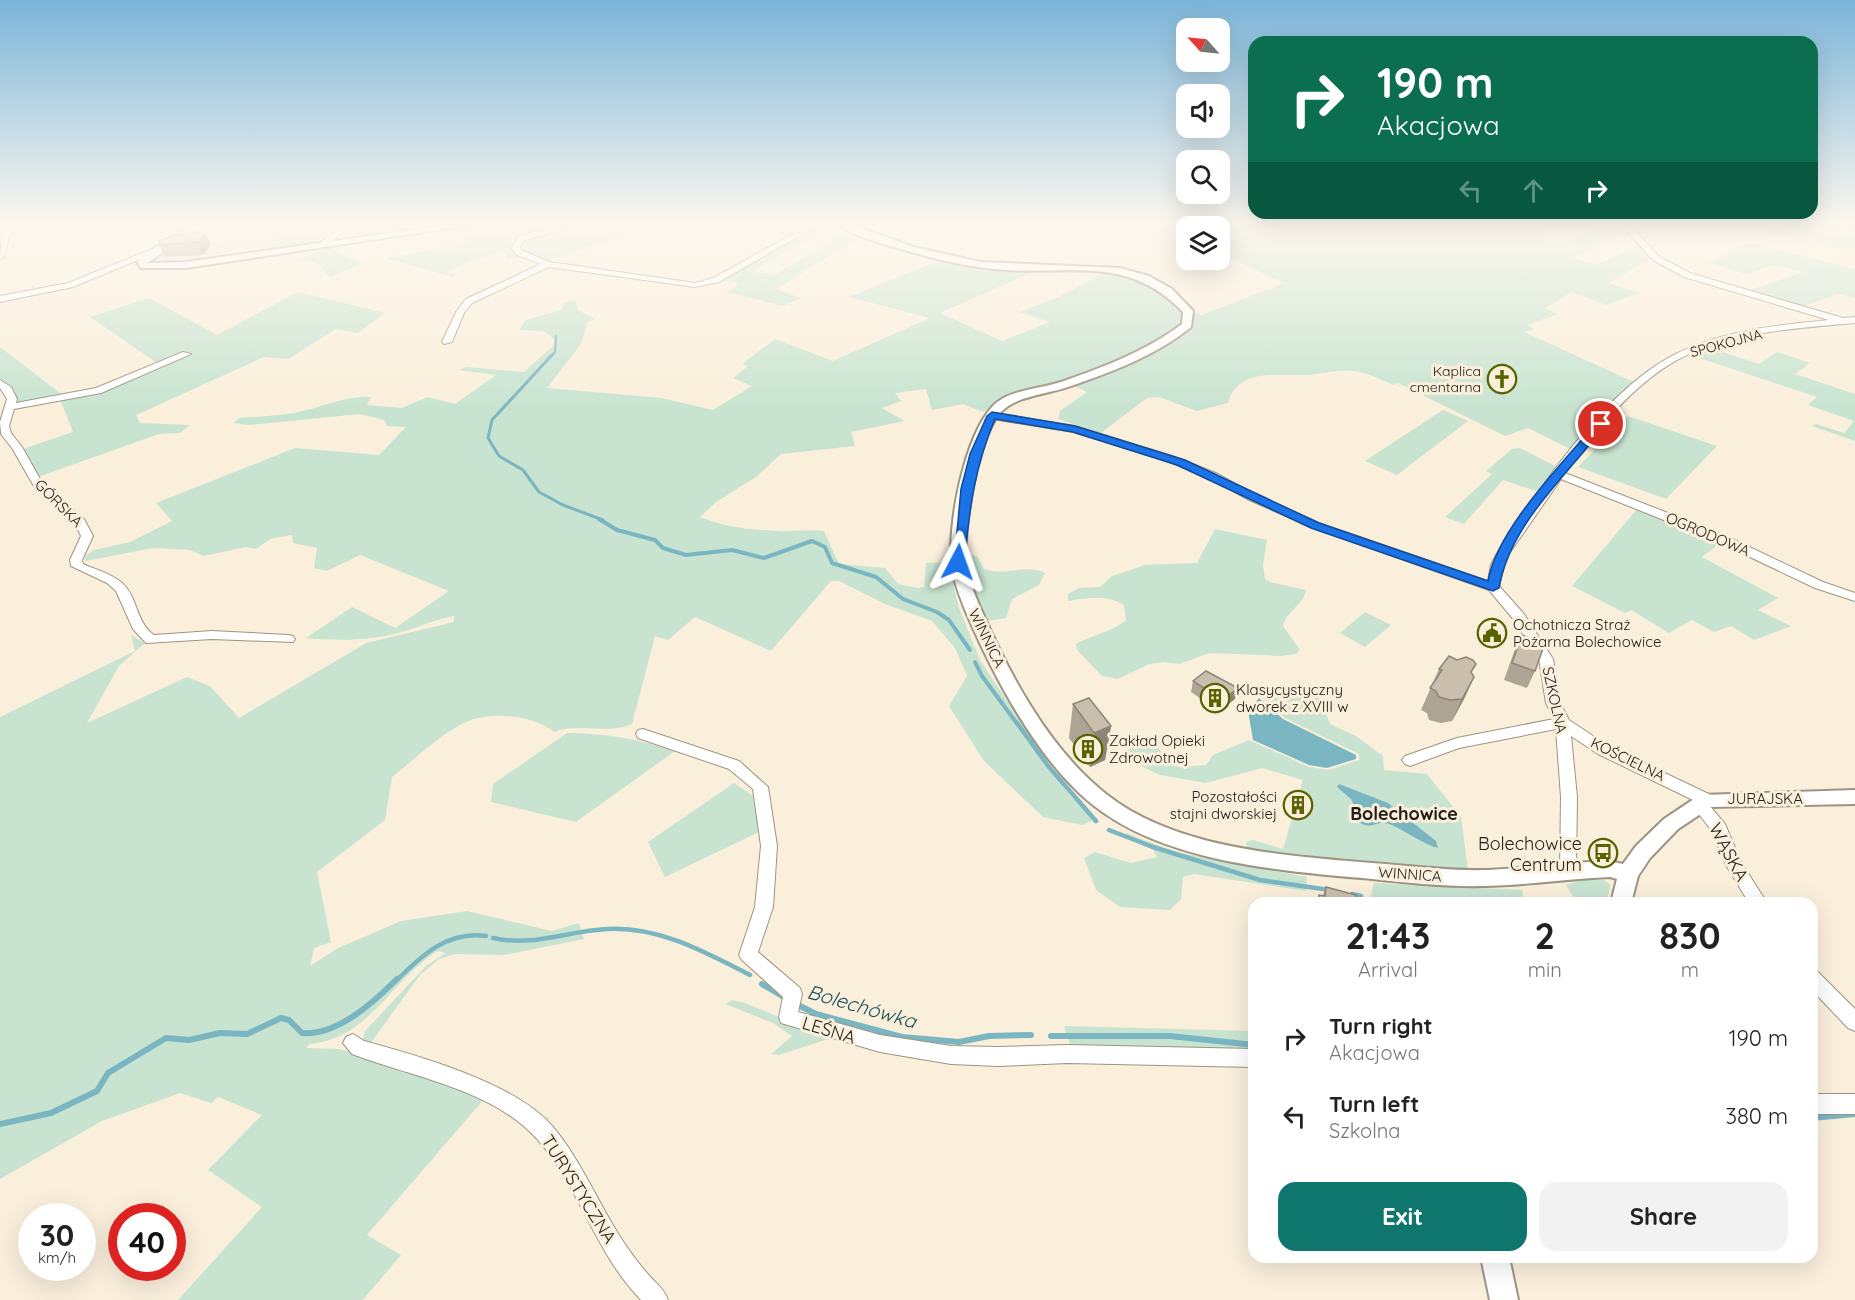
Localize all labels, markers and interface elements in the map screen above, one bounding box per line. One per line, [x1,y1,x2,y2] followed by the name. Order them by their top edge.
[1176,18,1230,72] north arrow
[1176,18,1230,270] map controls
[1377,56,1493,109] text: 190 m
[1278,60,1356,138] icon: right
[1176,84,1230,138] button: sound
[1377,108,1500,142] text: Akacjowa
[1176,150,1230,204] button: search
[1454,174,1487,207] icon: left
[1517,174,1550,207] icon: ahead
[1580,174,1613,207] icon: right
[1176,216,1230,270] button: layers
[1688,325,1764,361] street label: SPOKOJNA
[1410,362,1481,396] place label: Kaplica cmentarna
[1486,363,1518,395] church icon: Kaplica cmentarna
[1575,398,1626,449] pin
[1584,407,1617,440] icon: arrive
[31,475,87,531] street label: GÓRSKA
[1663,508,1753,560] street label: OGRODOWA
[926,530,990,594] position arrow
[965,605,1010,671] street label: WINNICA
[1513,615,1661,651] place label: Ochotnicza Straż Pożarna Bolechowice
[1476,617,1508,649] public building icon: Ochotnicza Straż Pożarna Bolechowice
[1539,665,1571,735] street label: SZKOLNA
[1236,680,1348,716] place label: Klasycystyczny dworek z XVIII w
[1199,682,1231,714] building icon: Klasycystyczny dworek z XVIII w
[1109,731,1205,767] place label: Zakład Opieki Zdrowotnej
[1072,733,1104,765] building icon: Zakład Opieki Zdrowotnej
[1588,733,1669,785] street label: KOŚCIELNA
[1170,787,1277,823] place label: Pozostałości stajni dworskiej
[1282,789,1314,821] building icon: Pozostałości stajni dworskiej
[1727,789,1803,808] street label: JURAJSKA
[1350,802,1458,825] district label: Bolechowice
[1704,819,1754,886] street label: WĄSKA
[1478,832,1582,876] place label: Bolechowice Centrum
[1587,837,1619,869] bus stop icon: Bolechowice Centrum
[1378,862,1443,886] street label: WINNICA
[1345,913,1430,958] text: 21:43
[1535,913,1555,958] text: 2
[1659,913,1721,958] text: 830
[1358,957,1418,982] text: Arrival
[1528,957,1562,982] text: min
[1681,957,1699,982] text: m
[805,978,921,1034] water label: Bolechówka
[799,1011,859,1049] street label: LEŚNA
[1329,1012,1433,1040] text: Turn right
[1278,1022,1311,1055] icon: right
[1728,1024,1788,1052] text: 190 m
[1329,1040,1420,1065] text: Akacjowa
[1329,1090,1419,1118] text: Turn left
[1278,1100,1311,1133] icon: left
[1725,1102,1788,1130] text: 380 m
[1329,1118,1400,1143] text: Szkolna
[536,1130,622,1248] street label: TURYSTYCZNA
[1278,1182,1527,1251] button: Exit
[1539,1182,1788,1251] button: Share
[108,1203,186,1281] speed limit sign: 40
[40,1216,74,1254] text: 30
[38,1248,76,1267] text: km/h

